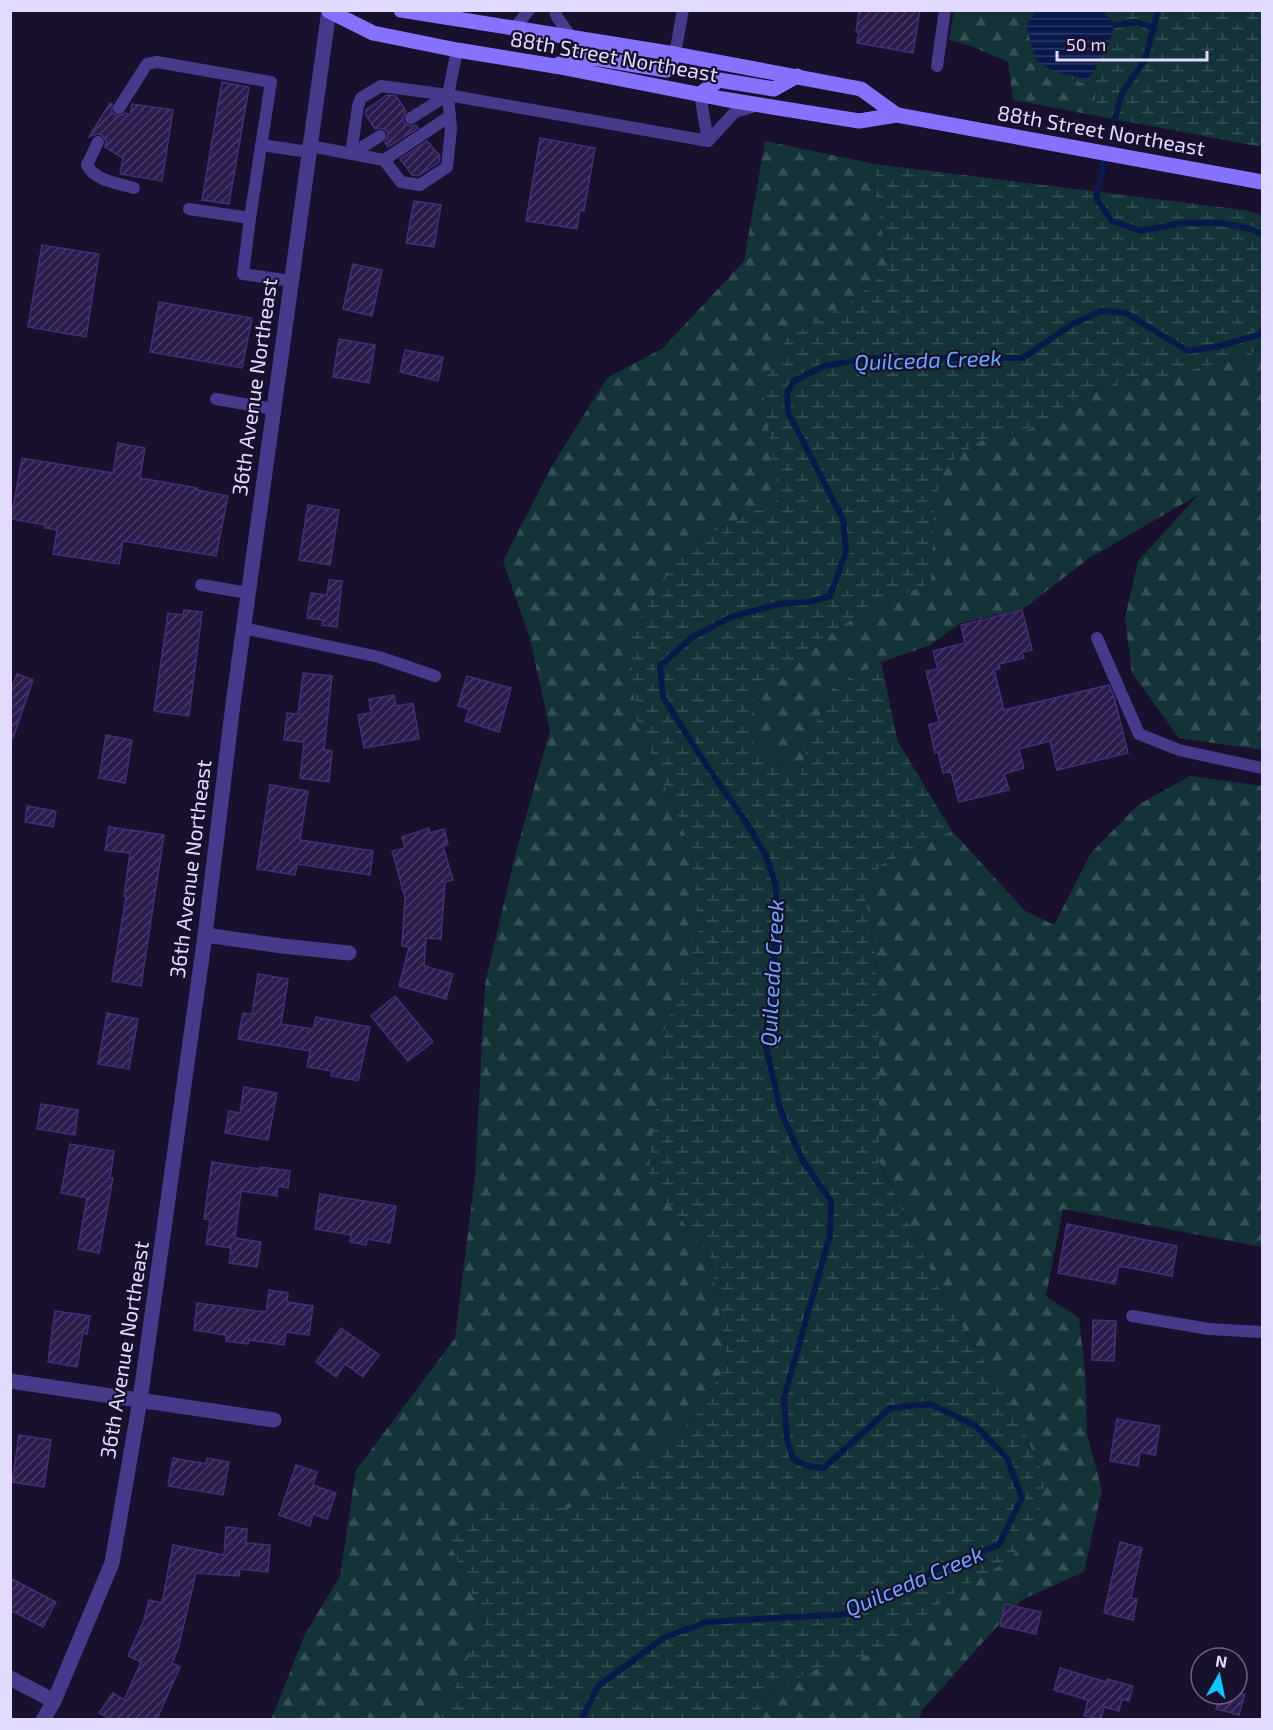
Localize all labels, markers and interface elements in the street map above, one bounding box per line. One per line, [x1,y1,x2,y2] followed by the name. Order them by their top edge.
[1057,24,1207,62] scale bar
[509,25,720,86] street label: 88th Street Northeast
[1066,33,1106,55] text: 50 m
[996,99,1207,160] street label: 88th Street Northeast
[226,276,281,497] street label: 36th Avenue Northeast
[854,343,1002,376] water label: Quilceda Creek
[164,758,215,979] street label: 36th Avenue Northeast
[754,899,789,1047] water label: Quilceda Creek
[94,1239,153,1460] street label: 36th Avenue Northeast
[841,1539,987,1622] water label: Quilceda Creek
[1189,1646,1249,1706] north arrow
[1214,1650,1229,1671] text: N

